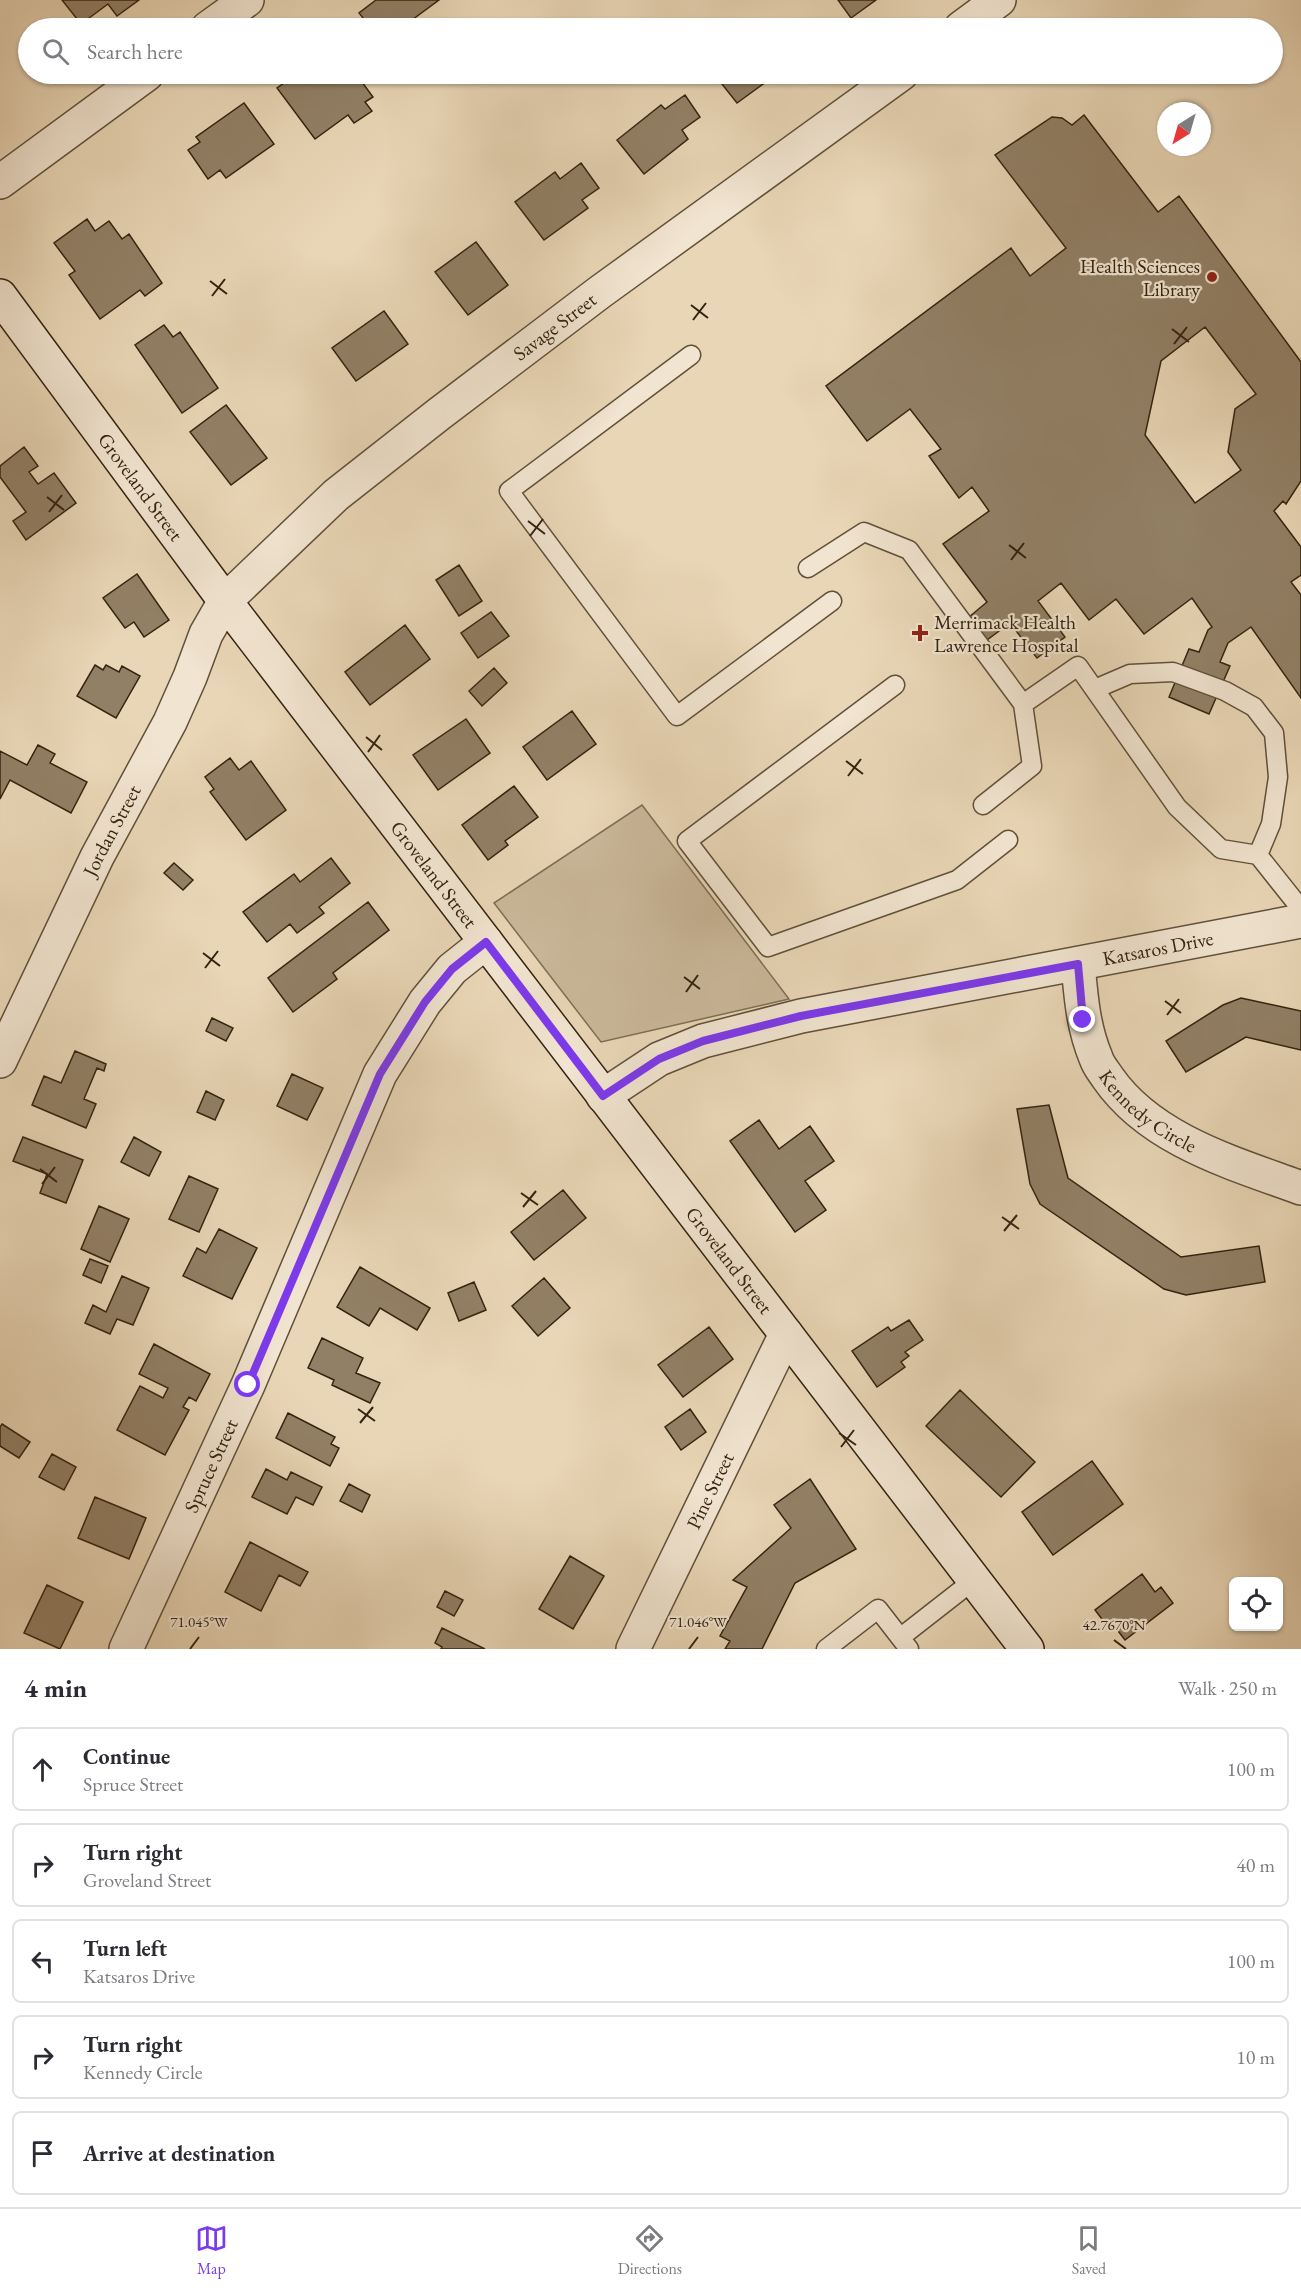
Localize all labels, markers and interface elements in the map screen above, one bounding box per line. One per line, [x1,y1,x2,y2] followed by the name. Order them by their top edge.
[18,18,1283,84] search box
[39,35,72,68] icon: search
[87,37,182,66] text: Search here
[1157,102,1211,156] north arrow
[1080,253,1200,302] place label: Health Sciences Library
[1205,270,1219,284] marker: Health Sciences Library
[508,286,602,366] street label: Savage Street
[92,427,190,547] street label: Groveland Street
[934,609,1079,658] place label: Merrimack Health Lawrence Hospital
[911,624,929,642] marker: Merrimack Health Lawrence Hospital
[76,780,147,882] street label: Jordan Street
[385,815,484,934] street label: Groveland Street
[1100,925,1216,971] street label: Katsaros Drive
[1069,1006,1095,1032] route end
[1093,1065,1201,1159] street label: Kennedy Circle
[680,1201,779,1320] street label: Groveland Street
[234,1371,260,1397] route start
[178,1414,244,1517] street label: Spruce Street
[680,1447,740,1533] street label: Pine Street
[1229,1577,1283,1631] map controls
[1229,1577,1283,1631] button: locate
[170,1612,228,1631] text: 71.045°W
[669,1612,727,1631] text: 71.046°W
[1083,1615,1146,1634] text: 42.7670°N
[24,1671,87,1705] text: 4 min
[1178,1675,1277,1701] text: Walk · 250 m
[83,1742,170,1771] text: Continue
[26,1753,59,1786] icon: ahead
[1227,1756,1275,1782] text: 100 m
[83,1771,183,1797] text: Spruce Street
[83,1838,182,1867] text: Turn right
[26,1849,59,1882] icon: right
[1236,1852,1275,1878] text: 40 m
[83,1867,211,1893] text: Groveland Street
[83,1934,167,1963] text: Turn left
[26,1945,59,1978] icon: left
[1227,1948,1275,1974] text: 100 m
[83,1963,195,1989] text: Katsaros Drive
[83,2030,182,2059] text: Turn right
[26,2041,59,2074] icon: right
[1236,2044,1275,2070] text: 10 m
[83,2059,203,2085] text: Kennedy Circle
[26,2137,59,2170] icon: arrive
[83,2139,275,2168] text: Arrive at destination
[195,2222,228,2279] tab: Map
[618,2222,682,2279] tab: Directions
[1072,2222,1106,2279] tab: Saved

